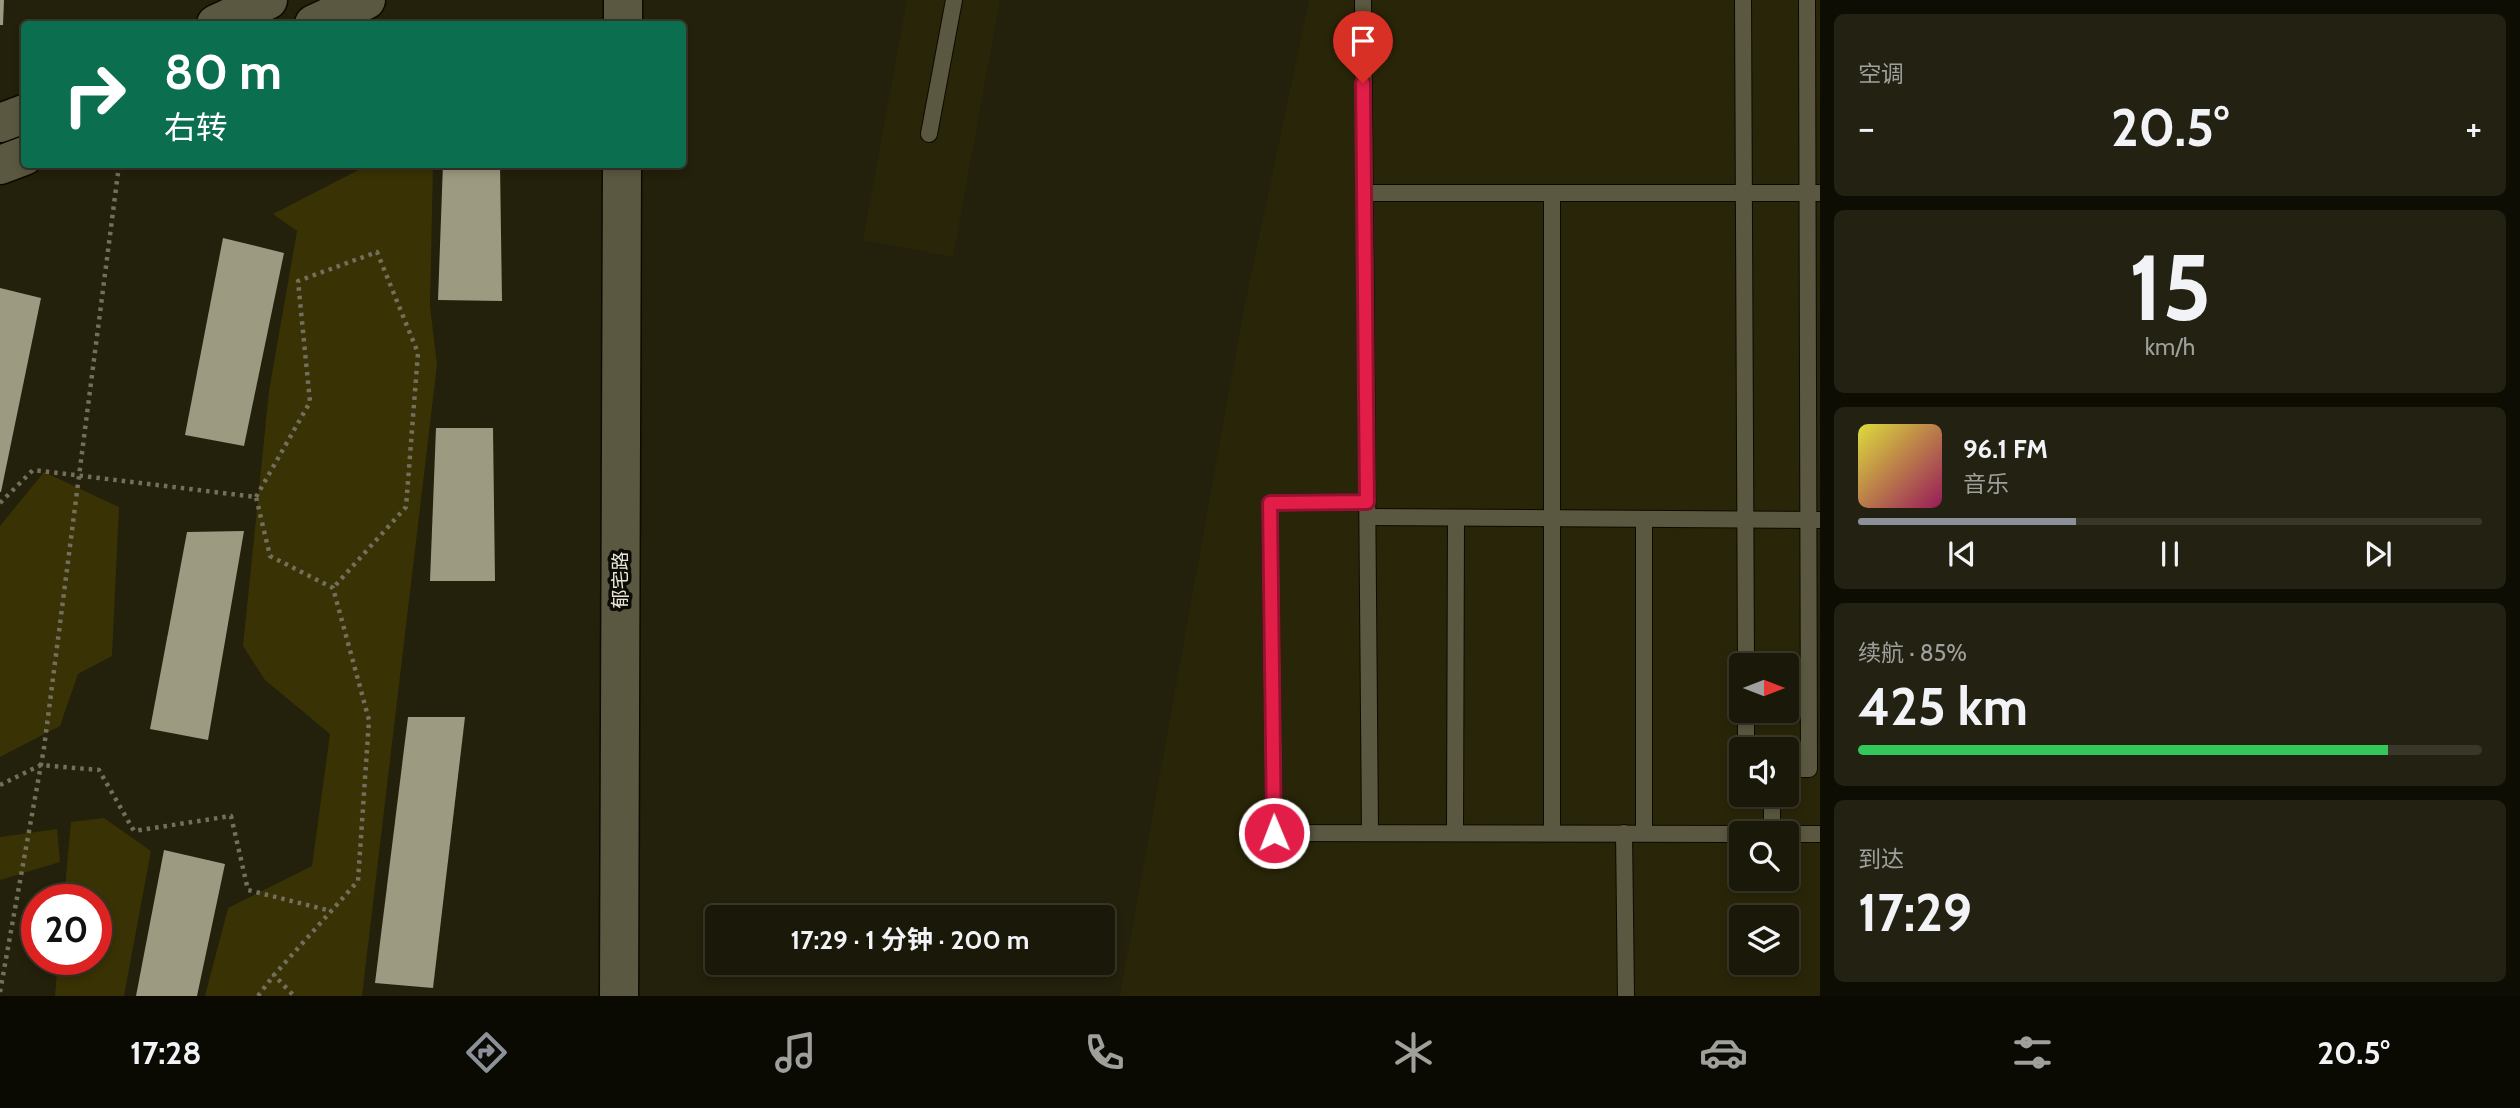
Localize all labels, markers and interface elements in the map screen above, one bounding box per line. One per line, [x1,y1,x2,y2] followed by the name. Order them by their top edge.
[1333,11,1393,83] pin
[1344,22,1382,60] icon: arrive
[164,42,282,101] text: 80 m
[49,49,140,140] icon: right
[1858,60,1904,88] text: 空调
[2111,96,2229,159] text: 20.5°
[1858,104,1875,151] text: −
[2465,104,2482,151] text: +
[164,108,228,147] text: 右转
[2129,232,2211,343] text: 15
[2145,333,2195,361] text: km/h
[1963,433,2048,465] text: 96.1 FM
[1963,470,2009,498] text: 音乐
[1943,535,1981,573] icon: previous
[2151,535,2189,573] icon: pause
[2359,535,2397,573] icon: next
[609,551,632,609] street label: 郁宅路
[1858,639,1967,667] text: 续航 · 85%
[1729,653,1799,723] north arrow
[1729,653,1799,975] map controls
[1858,675,2028,738] text: 425 km
[1729,737,1799,807] button: sound
[1237,796,1311,870] position arrow
[1729,821,1799,891] button: search
[1858,845,1904,873] text: 到达
[1858,881,1972,944] text: 17:29
[21,884,112,975] speed limit sign: 20
[1729,905,1799,975] button: layers
[791,924,1029,956] text: 17:29 · 1 分钟 · 200 m
[462,1028,511,1077] icon: directions
[771,1028,820,1077] icon: music
[1080,1028,1129,1077] icon: phone
[1389,1028,1438,1077] icon: climate
[1699,1028,1748,1077] icon: car
[2008,1028,2057,1077] icon: filters
[130,1033,202,1072] text: 17:28
[2317,1033,2390,1072] text: 20.5°

